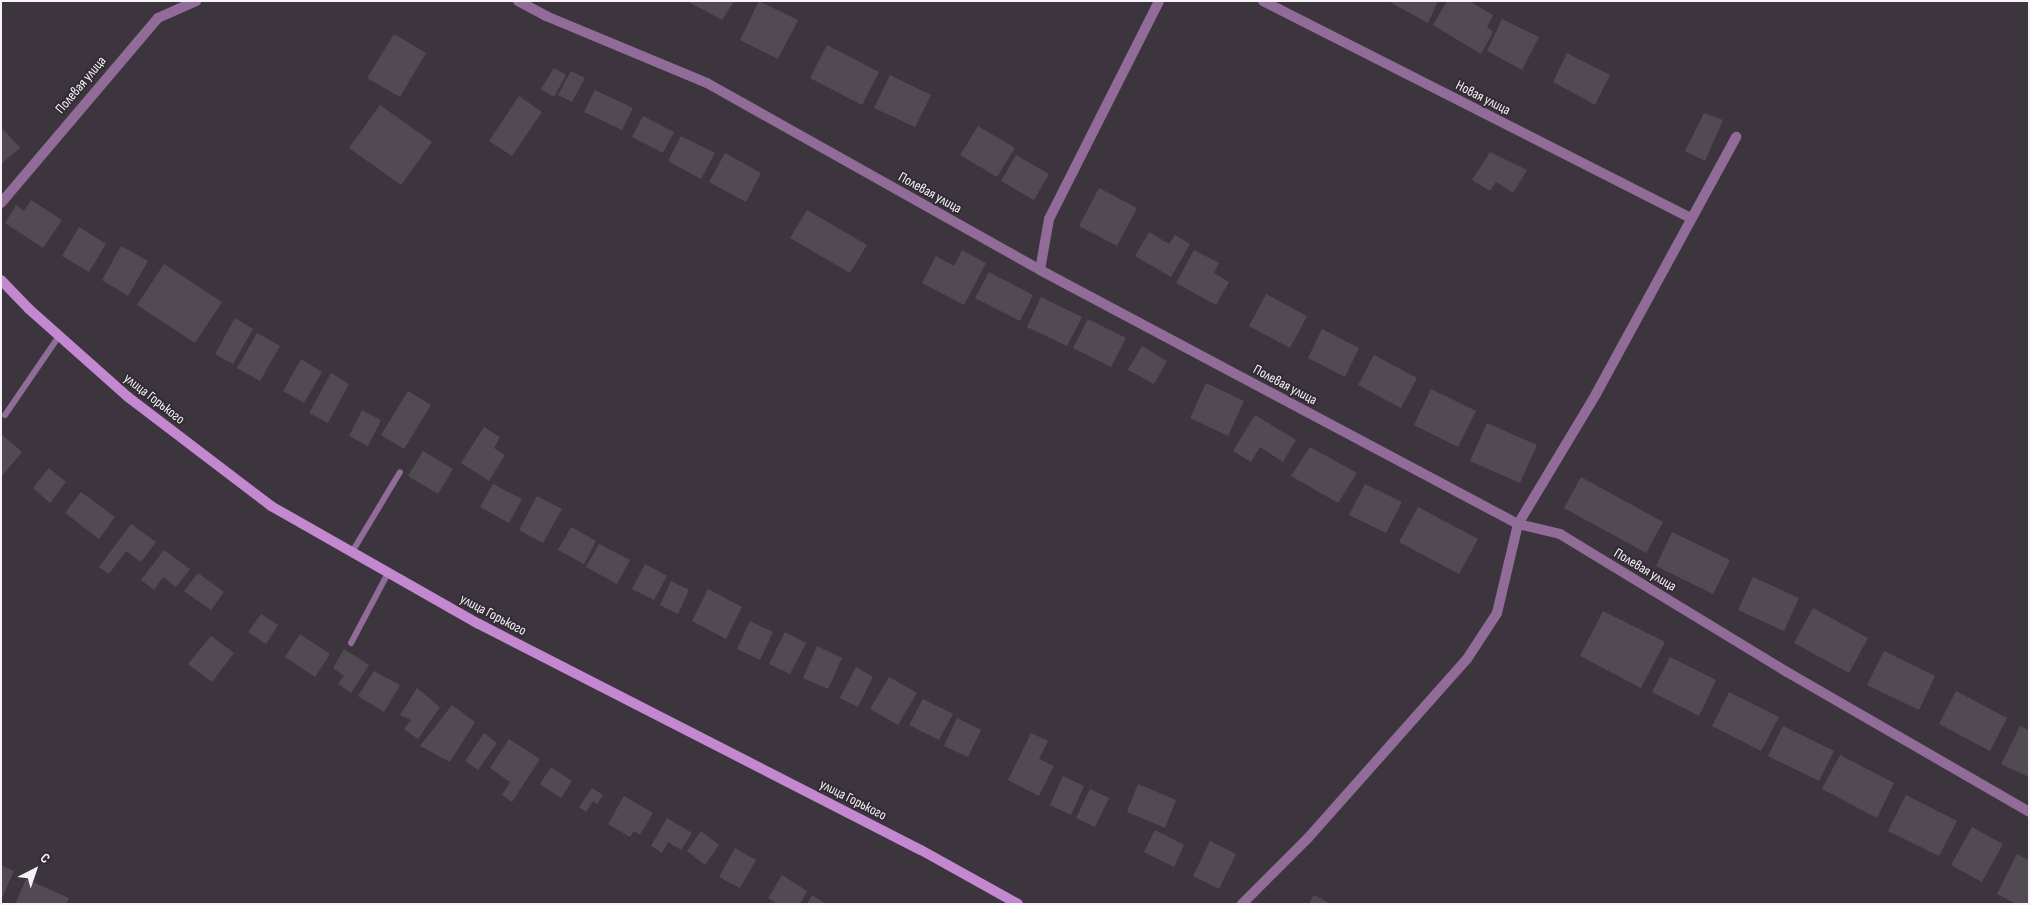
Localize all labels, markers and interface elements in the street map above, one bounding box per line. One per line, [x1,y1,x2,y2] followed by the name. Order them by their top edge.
[52,53,110,117] street label: Полевая улица
[1453,77,1513,119] street label: Новая улица
[895,169,965,217] street label: Полевая улица
[1250,361,1320,409] street label: Полевая улица
[120,370,188,428] street label: улица Горького
[1611,545,1679,595] street label: Полевая улица
[457,590,529,640] street label: улица Горького
[817,776,889,824] street label: улица Горького
[10,845,60,895] north arrow
[37,850,53,867] text: С

